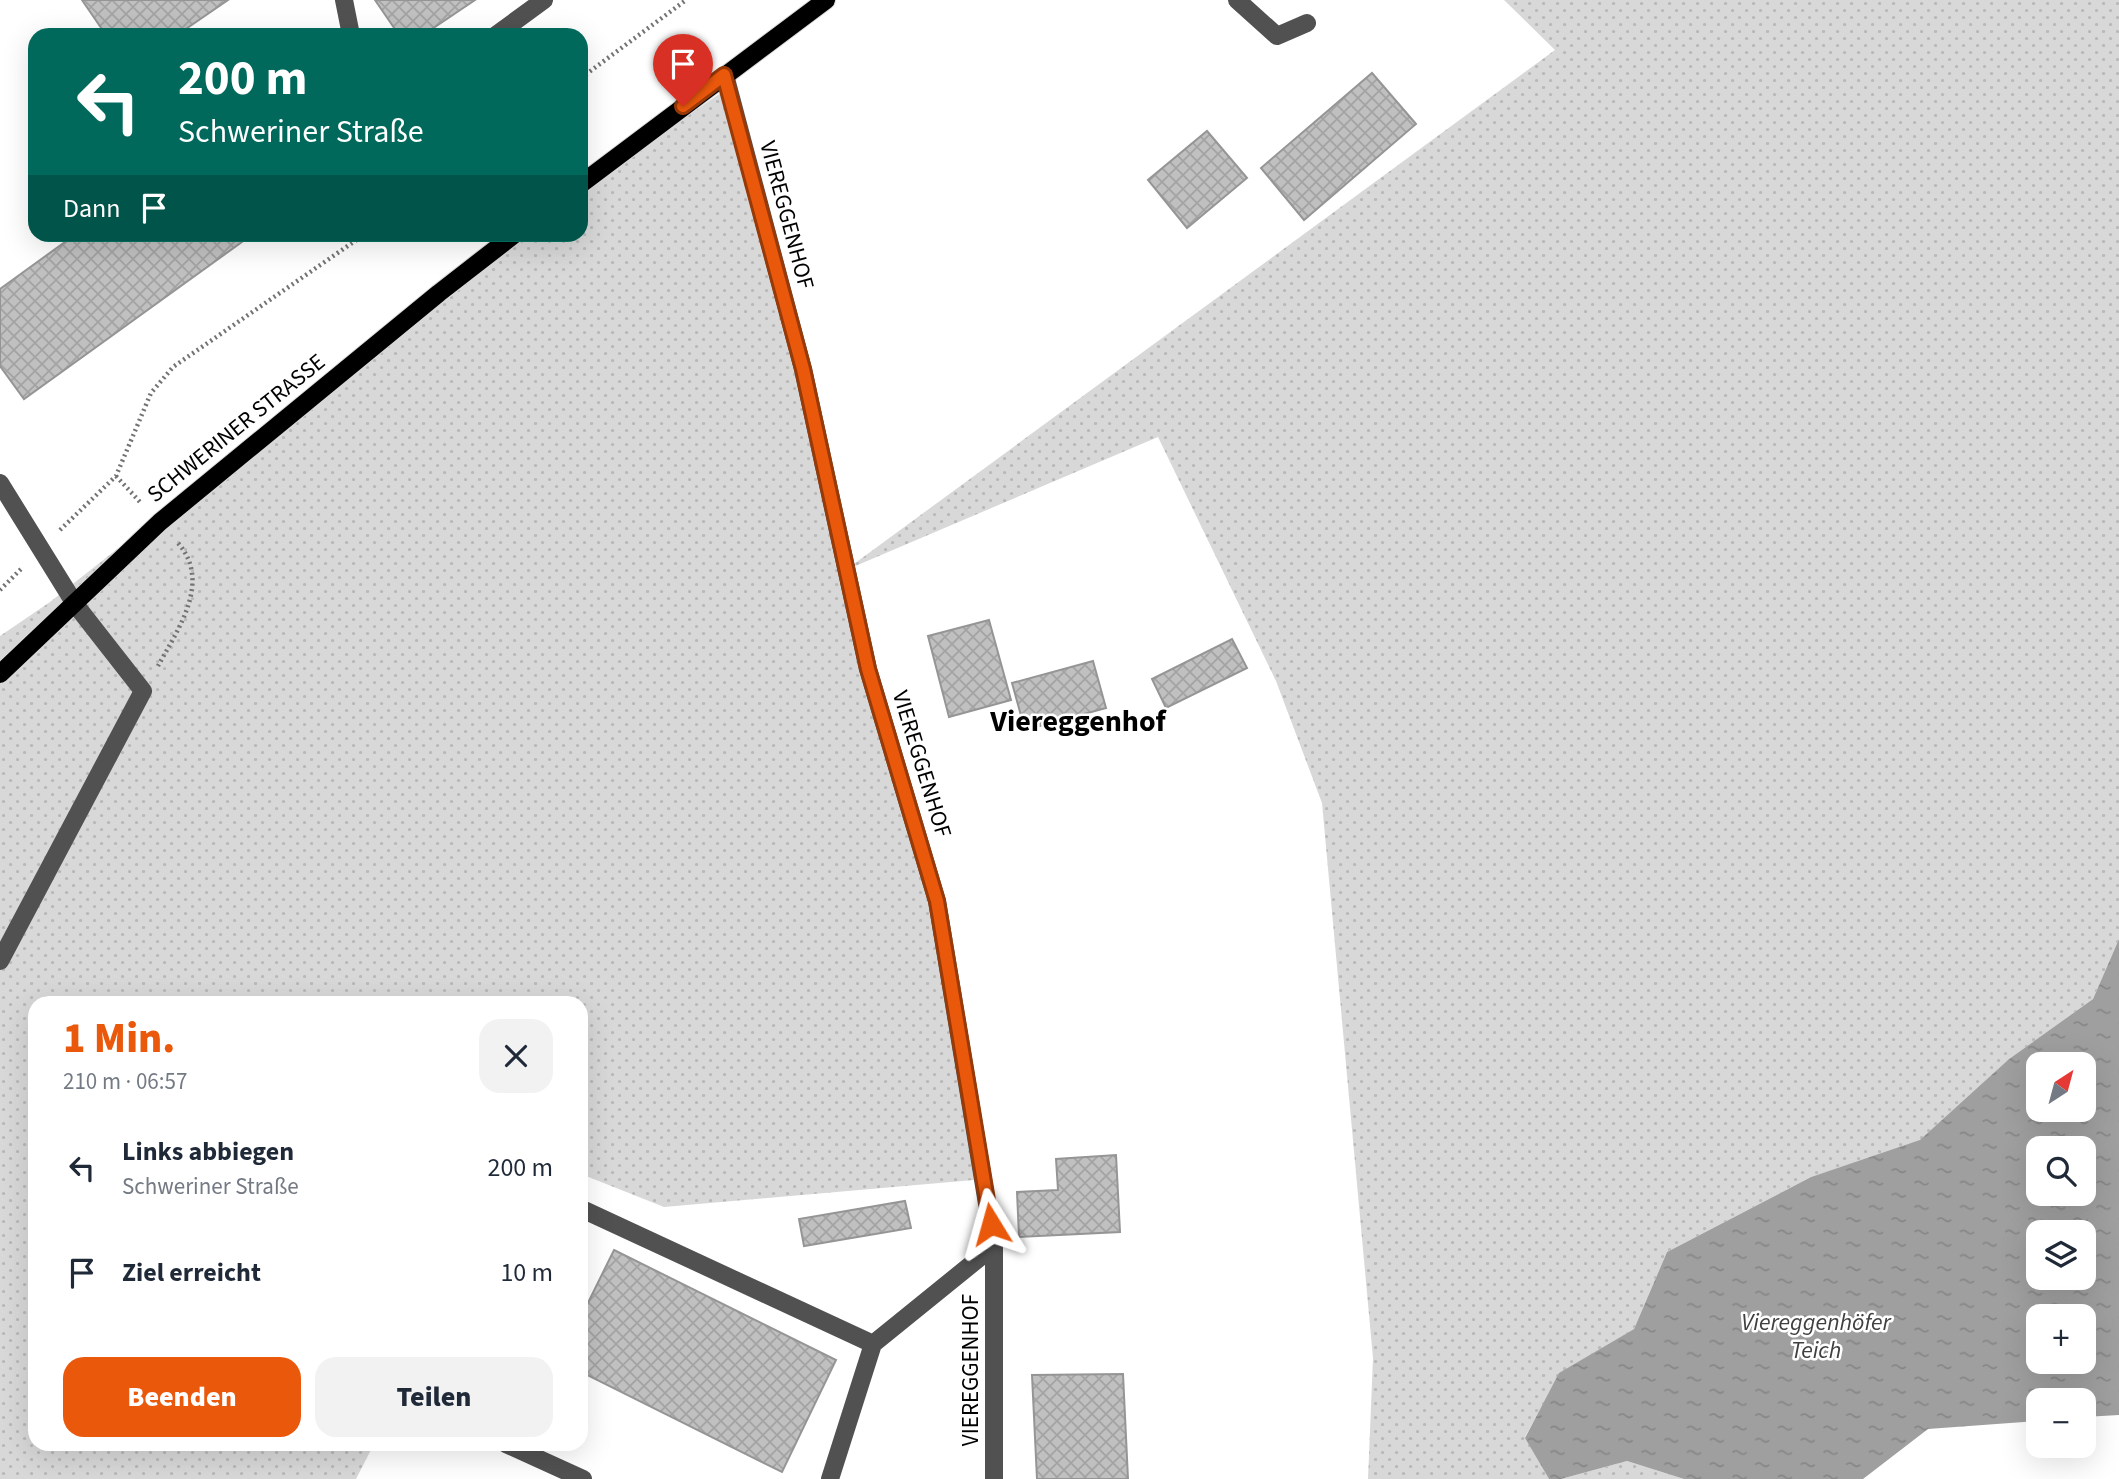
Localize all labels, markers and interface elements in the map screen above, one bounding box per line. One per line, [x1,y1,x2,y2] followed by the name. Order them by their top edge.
[653,34,713,106] pin
[178,44,307,114] text: 200 m
[664,45,702,83] icon: arrive
[63,56,154,147] icon: left
[178,109,424,155] text: Schweriner Straße
[751,137,823,293] street label: VIEREGGENHOF
[135,189,173,227] icon: arrive
[63,190,121,227] text: Dann
[140,346,332,510] street label: SCHWERINER STRASSE
[884,686,960,842] street label: VIEREGGENHOF
[989,700,1167,743] district label: Viereggenhof
[63,1009,175,1069] text: 1 Min.
[479,1019,553,1093] button: close
[2026,1052,2096,1122] north arrow
[2026,1052,2096,1458] map controls
[63,1065,187,1098] text: 210 m · 06:57
[122,1133,294,1170] text: Links abbiegen
[2026,1136,2096,1206] button: search
[63,1149,101,1187] icon: left
[487,1149,553,1186] text: 200 m
[122,1170,299,1203] text: Schweriner Straße
[954,1187,1028,1261] position arrow
[2026,1220,2096,1290] button: layers
[63,1254,101,1292] icon: arrive
[122,1254,261,1291] text: Ziel erreicht
[500,1254,553,1291] text: 10 m
[954,1294,987,1446] street label: VIEREGGENHOF
[2026,1304,2096,1374] button: +
[1741,1305,1892,1368] water label: Viereggenhöfer Teich
[63,1357,301,1437] button: Beenden
[315,1357,553,1437] button: Teilen
[2026,1388,2096,1458] button: −

